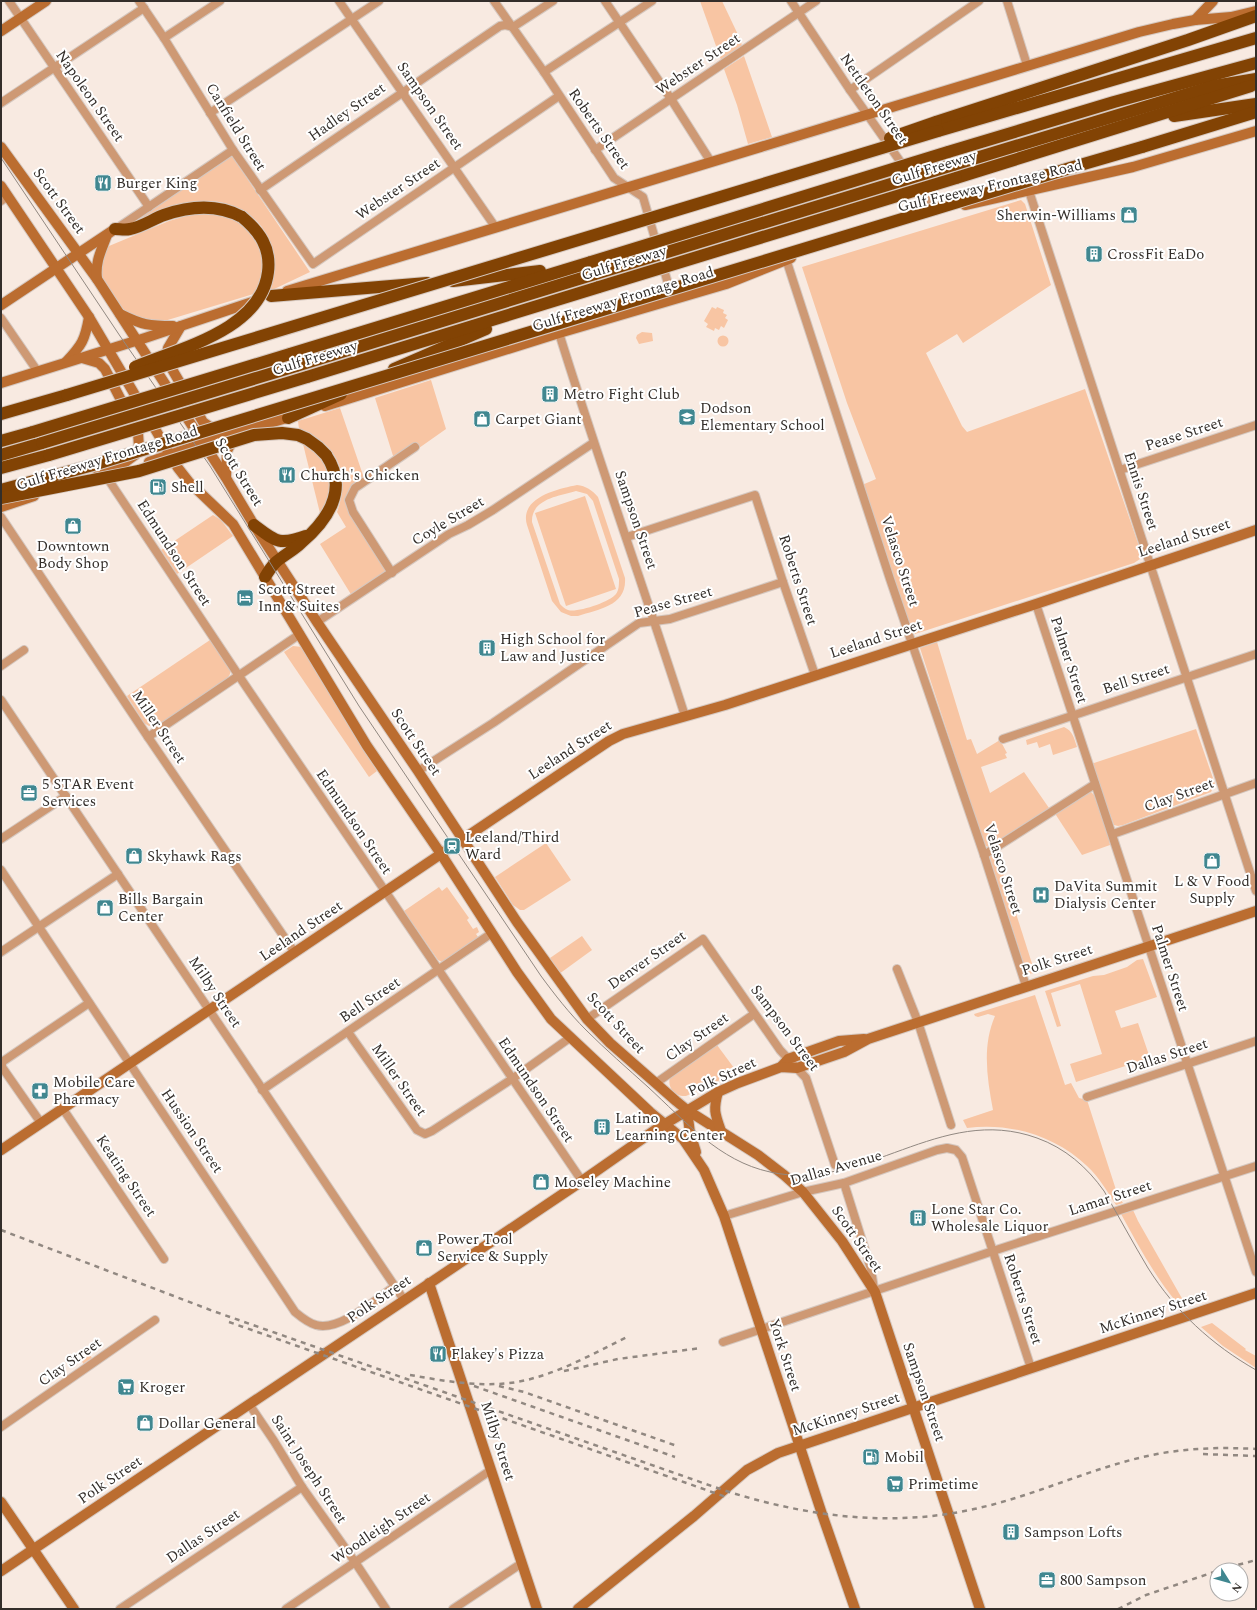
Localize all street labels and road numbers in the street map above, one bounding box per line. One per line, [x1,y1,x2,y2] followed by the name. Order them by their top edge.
[651,27,745,101] street label: Webster Street
[50,45,130,147] street label: Napoleon Street
[834,49,914,149] street label: Nettleton Street
[391,57,469,155] street label: Sampson Street
[304,77,390,147] street label: Hadley Street
[200,79,272,175] street label: Canfield Street
[562,84,636,174] street label: Roberts Street
[888,144,980,192] street label: Gulf Freeway
[351,152,445,226] street label: Webster Street
[895,154,1085,218] street label: Gulf Freeway Frontage Road
[27,163,91,239] street label: Scott Street
[578,239,670,287] street label: Gulf Freeway
[529,260,717,338] street label: Gulf Freeway Frontage Road
[269,334,361,382] street label: Gulf Freeway
[1142,411,1226,457] street label: Pease Street
[13,419,201,497] street label: Gulf Freeway Frontage Road
[209,433,269,511] street label: Scott Street
[1117,449,1165,533] street label: Ennis Street
[608,467,664,573] street label: Sampson Street
[407,490,489,552] street label: Coyle Street
[131,495,217,611] street label: Edmundson Street
[1135,512,1233,564] street label: Leeland Street
[875,513,925,609] street label: Velasco Street
[772,531,824,629] street label: Roberts Street
[631,580,715,624] street label: Pease Street
[827,613,925,665] street label: Leeland Street
[1044,614,1094,706] street label: Palmer Street
[1100,657,1172,701] street label: Bell Street
[126,686,192,768] street label: Miller Street
[385,704,447,780] street label: Scott Street
[523,714,617,786] street label: Leeland Street
[310,765,398,879] street label: Edmundson Street
[1141,772,1217,818] street label: Clay Street
[978,821,1028,917] street label: Velasco Street
[255,895,347,967] street label: Leeland Street
[1145,922,1195,1014] street label: Palmer Street
[603,924,691,996] street label: Denver Street
[1019,938,1095,982] street label: Polk Street
[182,951,248,1033] street label: Milby Street
[335,971,405,1029] street label: Bell Street
[745,980,825,1076] street label: Sampson Street
[581,987,651,1059] street label: Scott Street
[661,1007,733,1067] street label: Clay Street
[1123,1032,1211,1080] street label: Dallas Street
[492,1033,580,1147] street label: Edmundson Street
[365,1039,433,1121] street label: Miller Street
[684,1051,760,1103] street label: Polk Street
[155,1084,229,1178] street label: Hussion Street
[90,1130,162,1222] street label: Keating Street
[787,1144,885,1192] street label: Dallas Avenue
[1066,1174,1154,1222] street label: Lamar Street
[825,1201,889,1277] street label: Scott Street
[997,1250,1049,1348] street label: Roberts Street
[342,1269,416,1329] street label: Polk Street
[1096,1284,1210,1340] street label: McKinney Street
[762,1316,808,1394] street label: York Street
[34,1332,106,1392] street label: Clay Street
[896,1339,952,1445] street label: Sampson Street
[789,1386,903,1442] street label: McKinney Street
[474,1398,522,1484] street label: Milby Street
[265,1410,353,1528] street label: Saint Joseph Street
[73,1450,147,1510] street label: Polk Street
[327,1486,435,1570] street label: Woodleigh Street
[161,1503,245,1569] street label: Dallas Street

